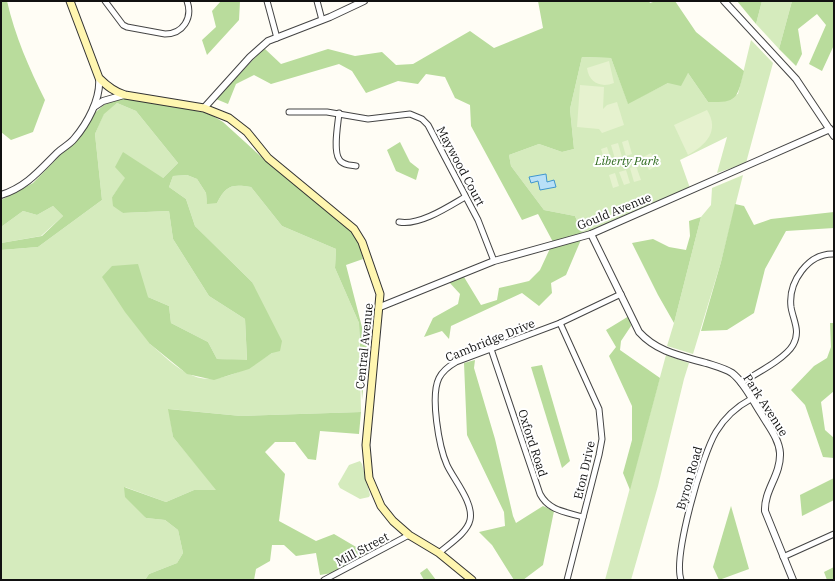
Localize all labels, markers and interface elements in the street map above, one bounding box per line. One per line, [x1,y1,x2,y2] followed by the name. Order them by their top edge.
[434,124,488,208] street label: Maywood Court
[594,153,660,168] park label: Liberty Park
[575,189,653,233] street label: Gould Avenue
[352,302,376,390] street label: Central Avenue
[443,315,537,365] street label: Cambridge Drive
[740,371,792,439] street label: Park Avenue
[515,407,551,479] street label: Oxford Road
[570,439,598,501] street label: Eton Drive
[673,444,705,512] street label: Byron Road
[333,529,391,569] street label: Mill Street

